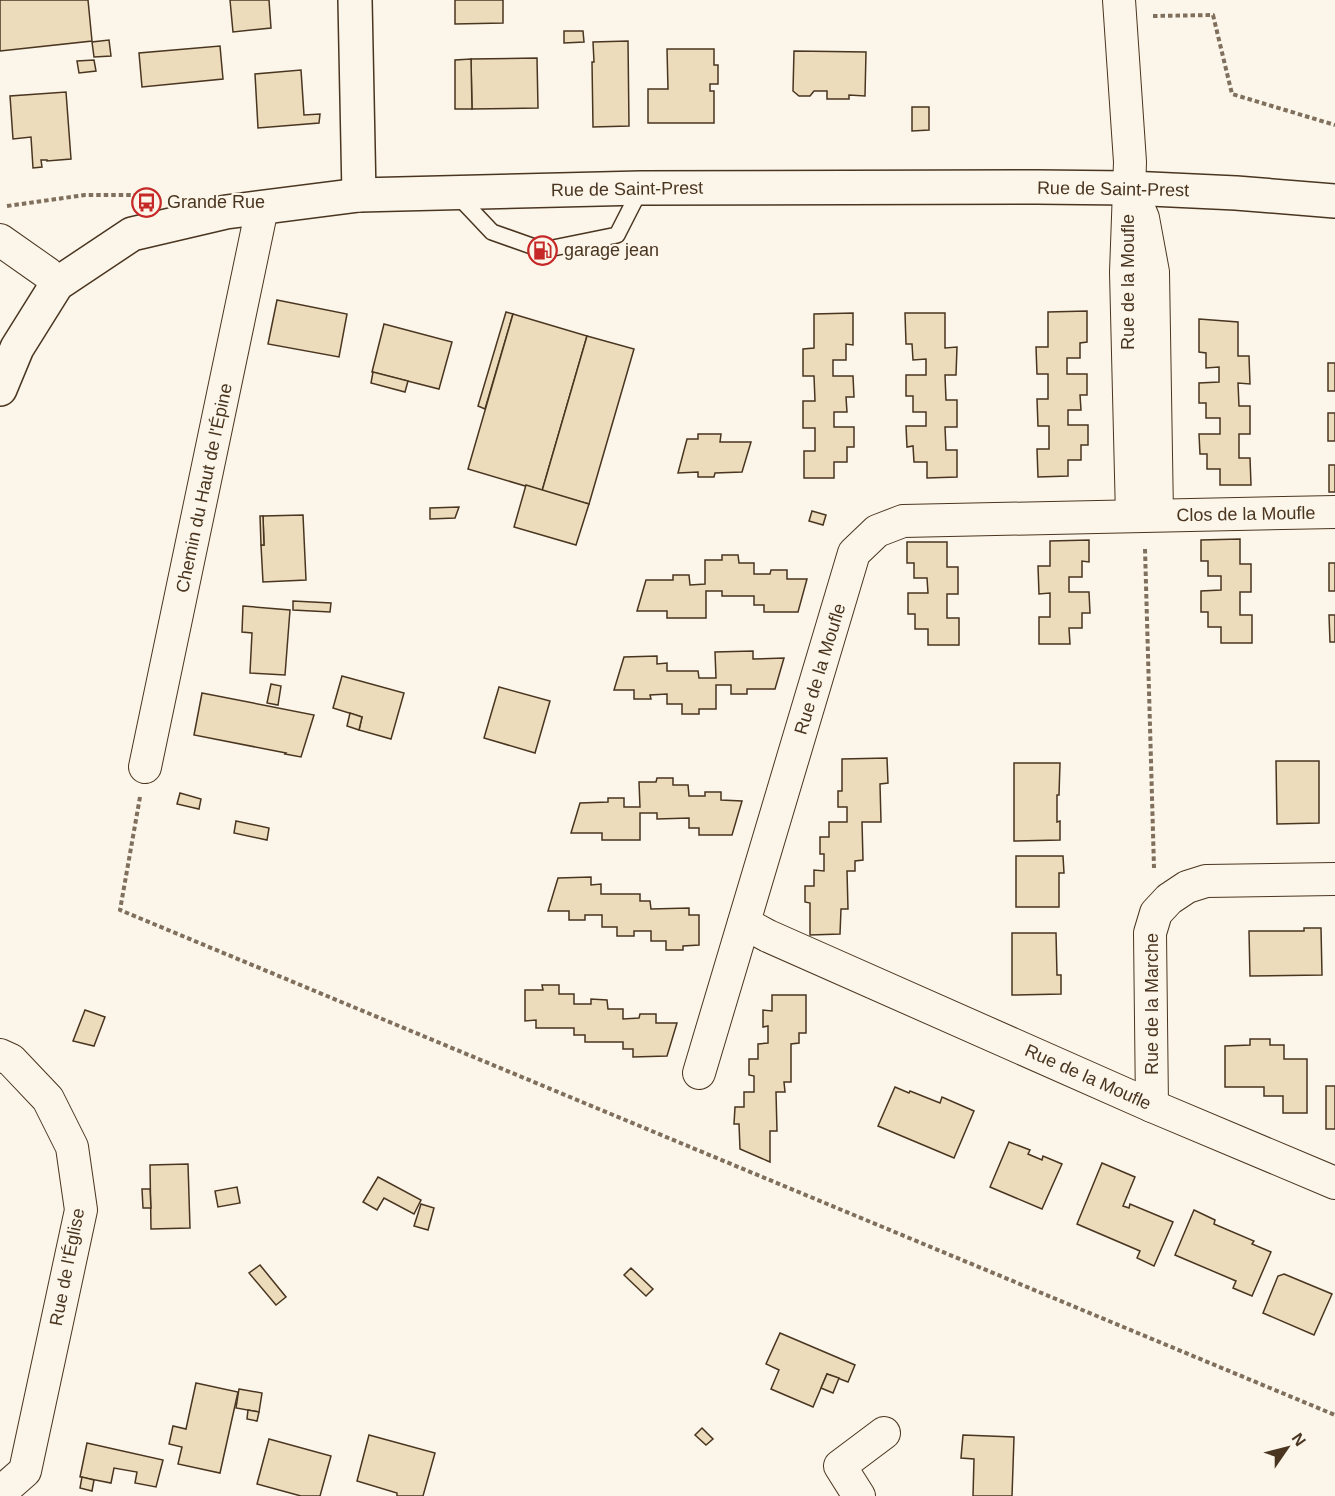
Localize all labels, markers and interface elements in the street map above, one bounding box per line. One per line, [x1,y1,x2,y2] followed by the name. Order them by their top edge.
[551,178,703,200] street label: Rue de Saint-Prest
[1037,178,1189,200] street label: Rue de Saint-Prest
[130,186,162,218] bus stop icon: Grande Rue
[167,192,265,212] place label: Grande Rue
[1118,214,1138,350] street label: Rue de la Moufle
[527,234,559,266] fuel station icon: garage jean
[564,240,659,260] place label: garage jean
[172,381,236,595] street label: Chemin du Haut de l'Épine
[1176,503,1316,525] street label: Clos de la Moufle
[791,601,849,737] street label: Rue de la Moufle
[1142,933,1162,1075] street label: Rue de la Marche
[1022,1040,1154,1114] street label: Rue de la Moufle
[46,1206,88,1328] street label: Rue de l'Église
[1257,1418,1317,1478] north arrow
[1289,1430,1309,1449] text: N

